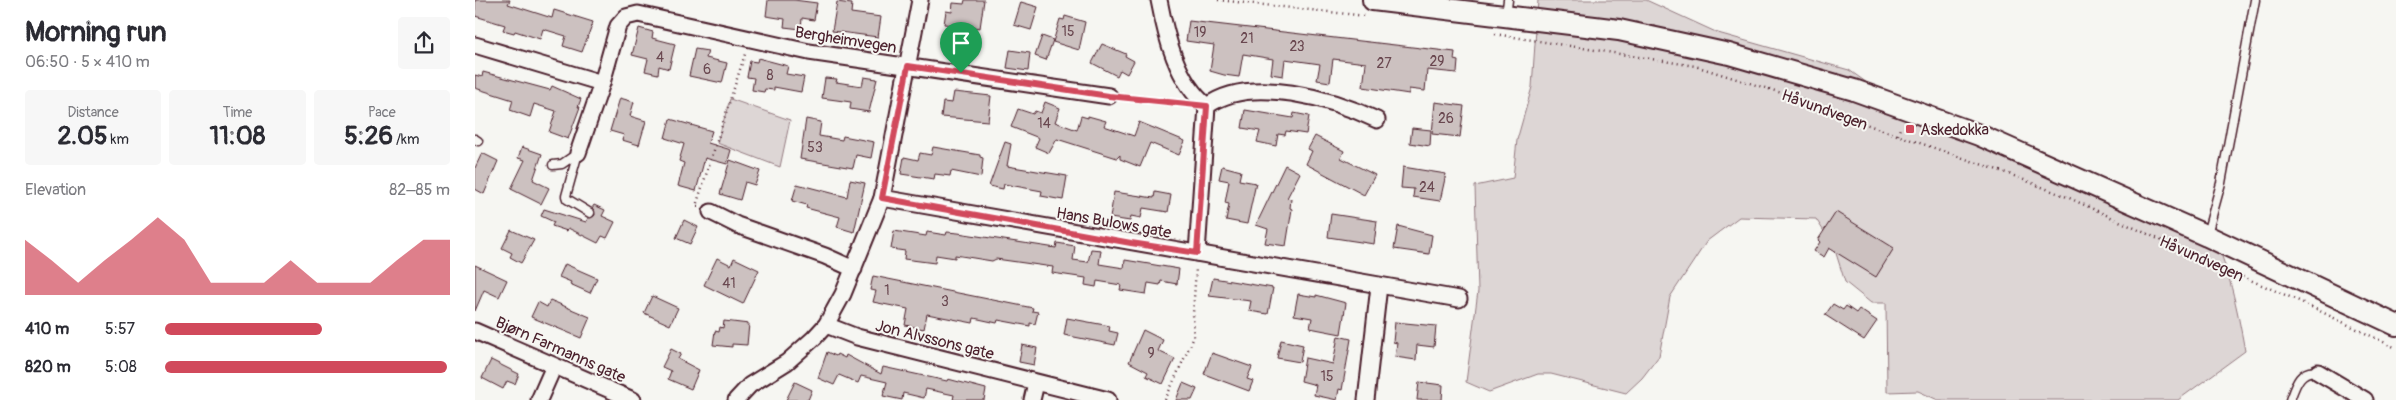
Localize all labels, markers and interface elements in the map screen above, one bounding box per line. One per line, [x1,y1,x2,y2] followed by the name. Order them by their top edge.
[25,15,167,50] text: Morning run
[398,17,450,69] button: share
[794,22,898,58] street label: Bergheimvegen
[940,22,982,73] pin
[1061,23,1075,40] house number: 15
[1194,24,1206,41] house number: 19
[947,29,975,57] icon: arrive
[1240,30,1254,47] house number: 21
[1289,38,1305,55] house number: 23
[656,49,664,66] house number: 4
[25,52,150,72] text: 06:50 · 5 × 410 m
[1429,53,1445,70] house number: 29
[1376,55,1392,72] house number: 27
[703,61,711,78] house number: 6
[766,67,774,84] house number: 8
[1779,85,1871,135] street label: Håvundvegen
[68,104,119,121] text: Distance
[223,104,252,121] text: Time
[368,104,396,121] text: Pace
[1438,110,1454,127] house number: 26
[1037,115,1051,132] house number: 14
[1920,120,1989,140] place label: Askedokka
[57,121,108,152] text: 2.05
[210,121,265,152] text: 11:08
[344,121,393,152] text: 5:26
[1904,123,1916,135] marker: Askedokka
[108,131,129,148] text: km
[393,131,419,148] text: /km
[807,139,823,156] house number: 53
[1419,179,1435,196] house number: 24
[25,180,86,200] text: Elevation
[389,180,450,200] text: 82–85 m
[1055,203,1173,243] street label: Hans Bulows gate
[2156,231,2247,286] street label: Håvundvegen
[722,275,736,292] house number: 41
[884,282,890,299] house number: 1
[941,293,949,310] house number: 3
[492,312,629,388] street label: Bjørn Farmanns gate
[873,316,996,364] street label: Jon Alvssons gate
[25,319,69,339] text: 410 m
[105,319,135,339] text: 5:57
[1147,345,1155,362] house number: 9
[25,357,71,377] text: 820 m
[105,357,137,377] text: 5:08
[1320,368,1334,385] house number: 15

